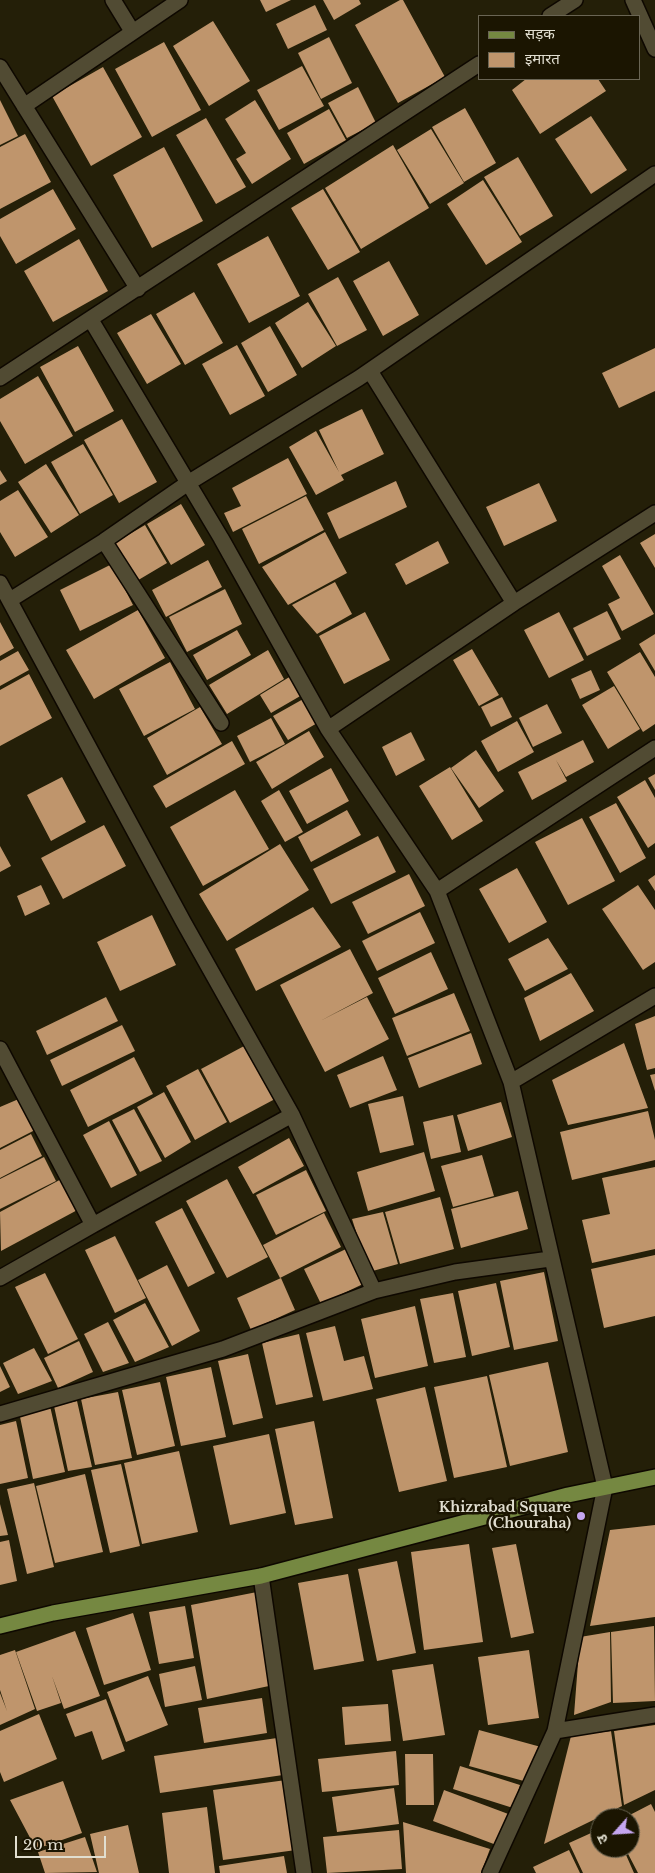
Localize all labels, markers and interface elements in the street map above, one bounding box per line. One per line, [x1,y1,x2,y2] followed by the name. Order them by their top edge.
[478,15,640,80] legend
[525,24,555,43] text: सड़क
[525,49,560,68] text: इमारत
[439,1500,571,1532] place label: Khizrabad Square (Chouraha)
[575,1510,587,1522] marker: Khizrabad Square (Chouraha)
[590,1808,640,1858] north arrow
[18,1826,109,1858] scale bar
[593,1832,612,1847] text: उ
[23,1835,63,1854] text: 20 m

